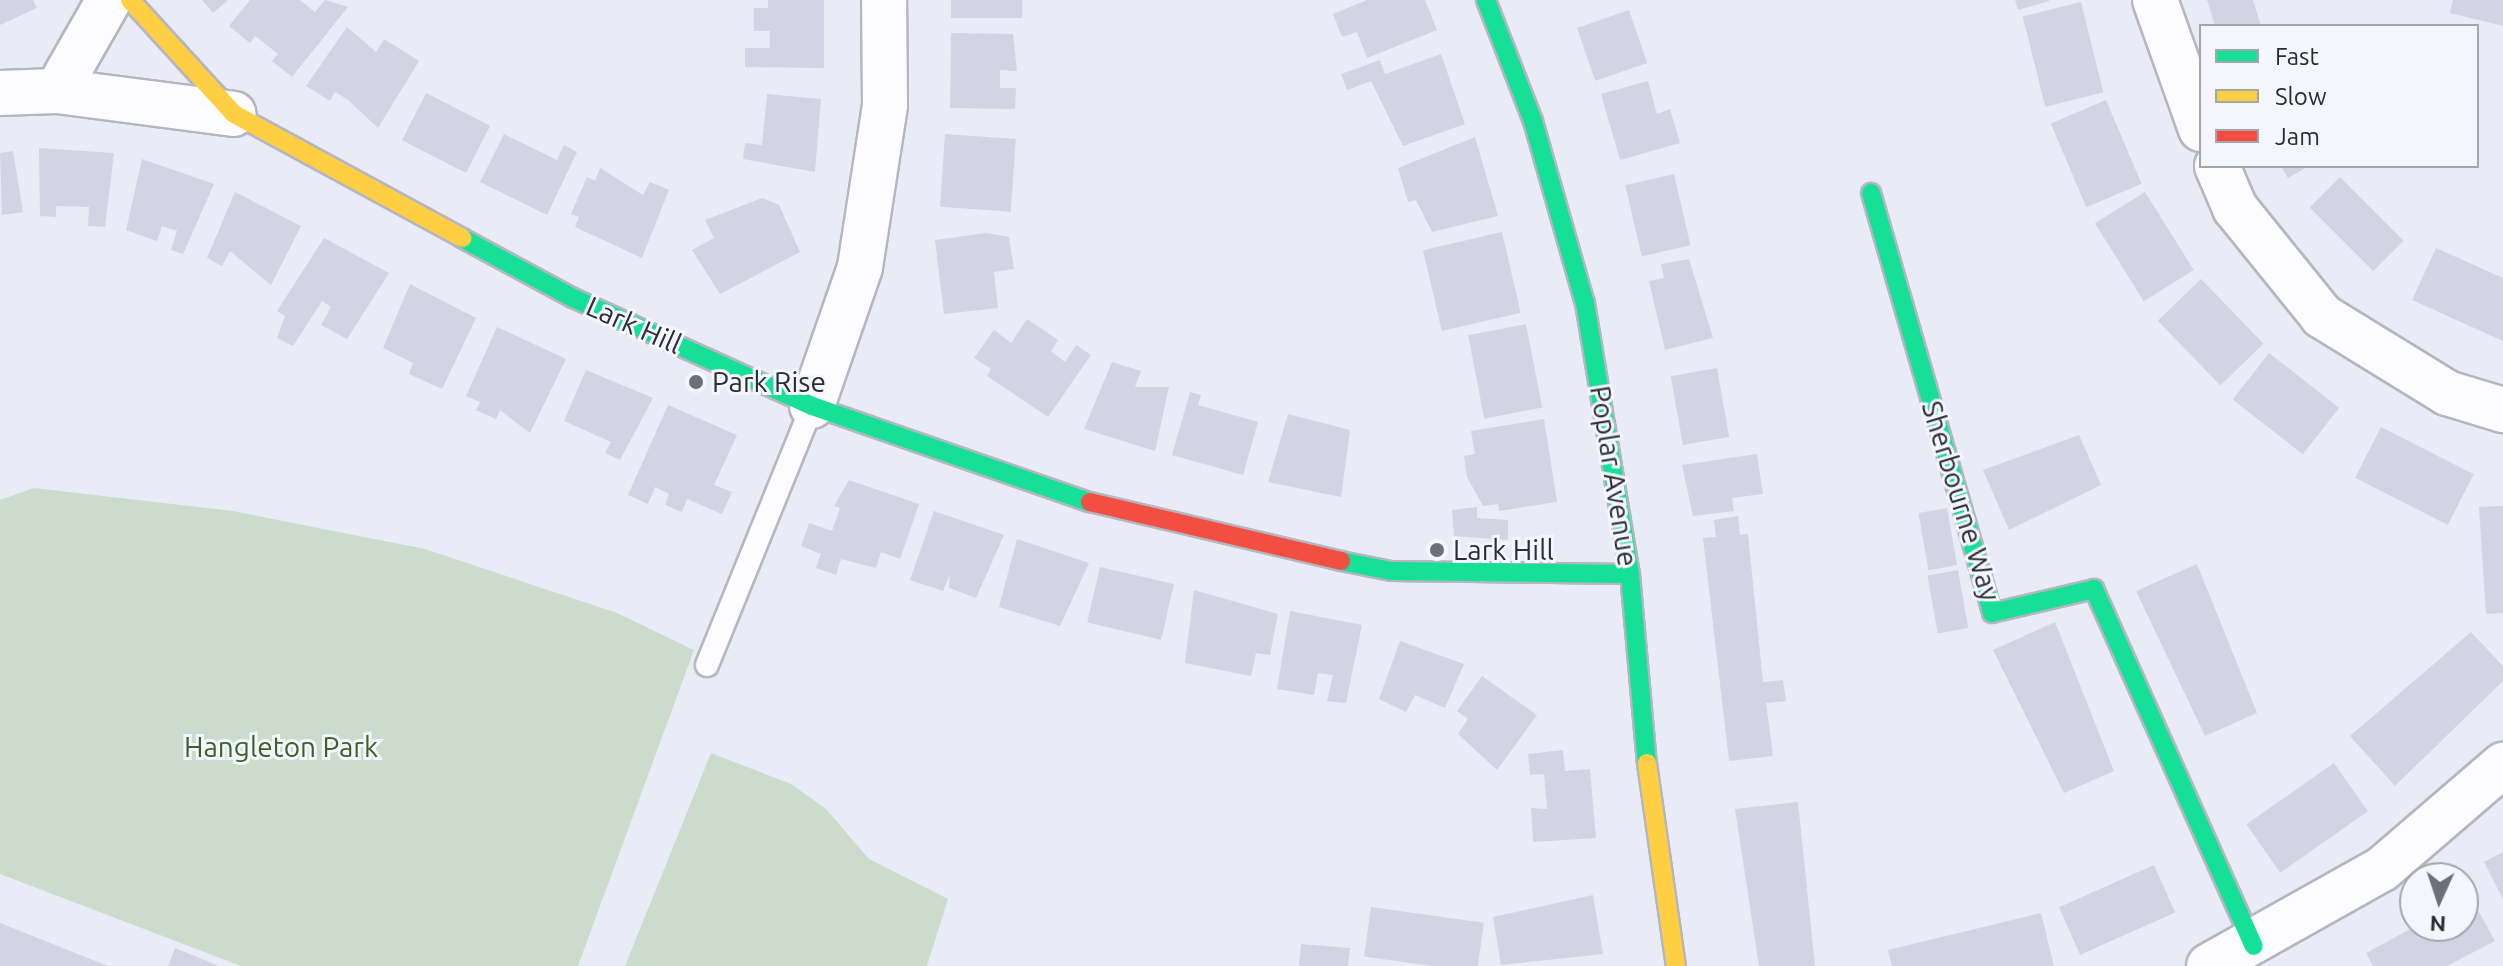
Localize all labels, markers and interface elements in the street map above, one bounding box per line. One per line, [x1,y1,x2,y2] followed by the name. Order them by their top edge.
[2199,24,2479,168] legend
[2275,43,2319,70] text: Fast
[2275,83,2327,110] text: Slow
[2275,123,2320,150] text: Jam
[581,289,687,361] street label: Lark Hill
[712,365,826,399] place label: Park Rise
[687,373,705,391] marker: Park Rise
[1583,383,1645,569] street label: Poplar Avenue
[1915,397,2007,605] street label: Sherbourne Way
[1453,533,1554,567] place label: Lark Hill
[1428,541,1446,559] marker: Lark Hill
[184,730,378,764] park label: Hangleton Park
[2399,862,2479,942] north arrow
[2429,912,2447,937] text: N

